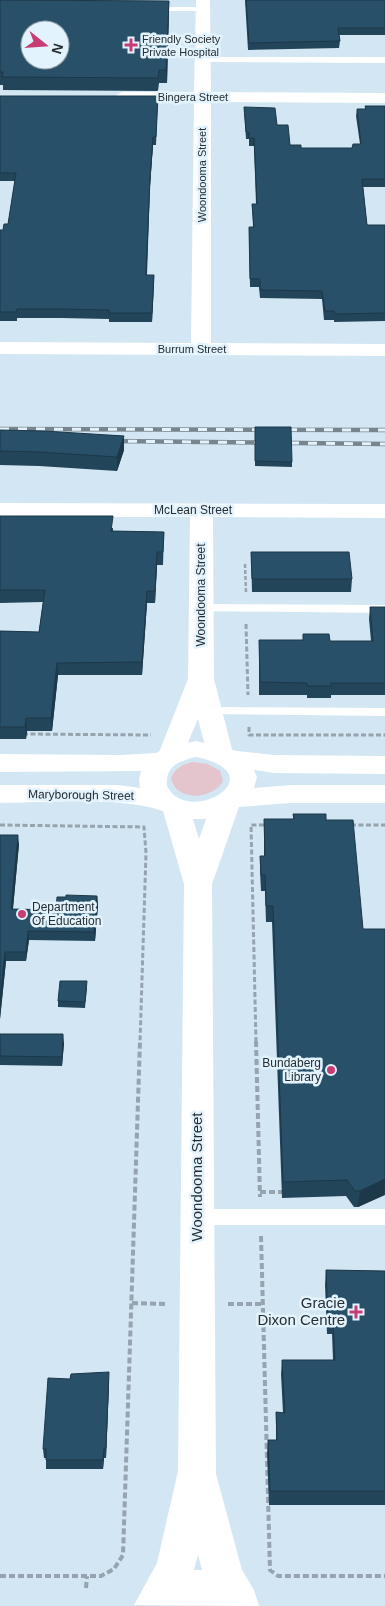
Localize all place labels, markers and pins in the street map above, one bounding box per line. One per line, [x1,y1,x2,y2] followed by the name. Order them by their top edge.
[142,33,221,58] place label: Friendly Society Private Hospital
[124,38,138,52] marker: Friendly Society Private Hospital
[32,900,101,928] place label: Department Of Education
[16,908,28,920] marker: Department Of Education
[262,1056,321,1084] place label: Bundaberg Library
[325,1064,337,1076] marker: Bundaberg Library
[257,1294,345,1328] place label: Gracie Dixon Centre
[349,1305,363,1319] marker: Gracie Dixon Centre

